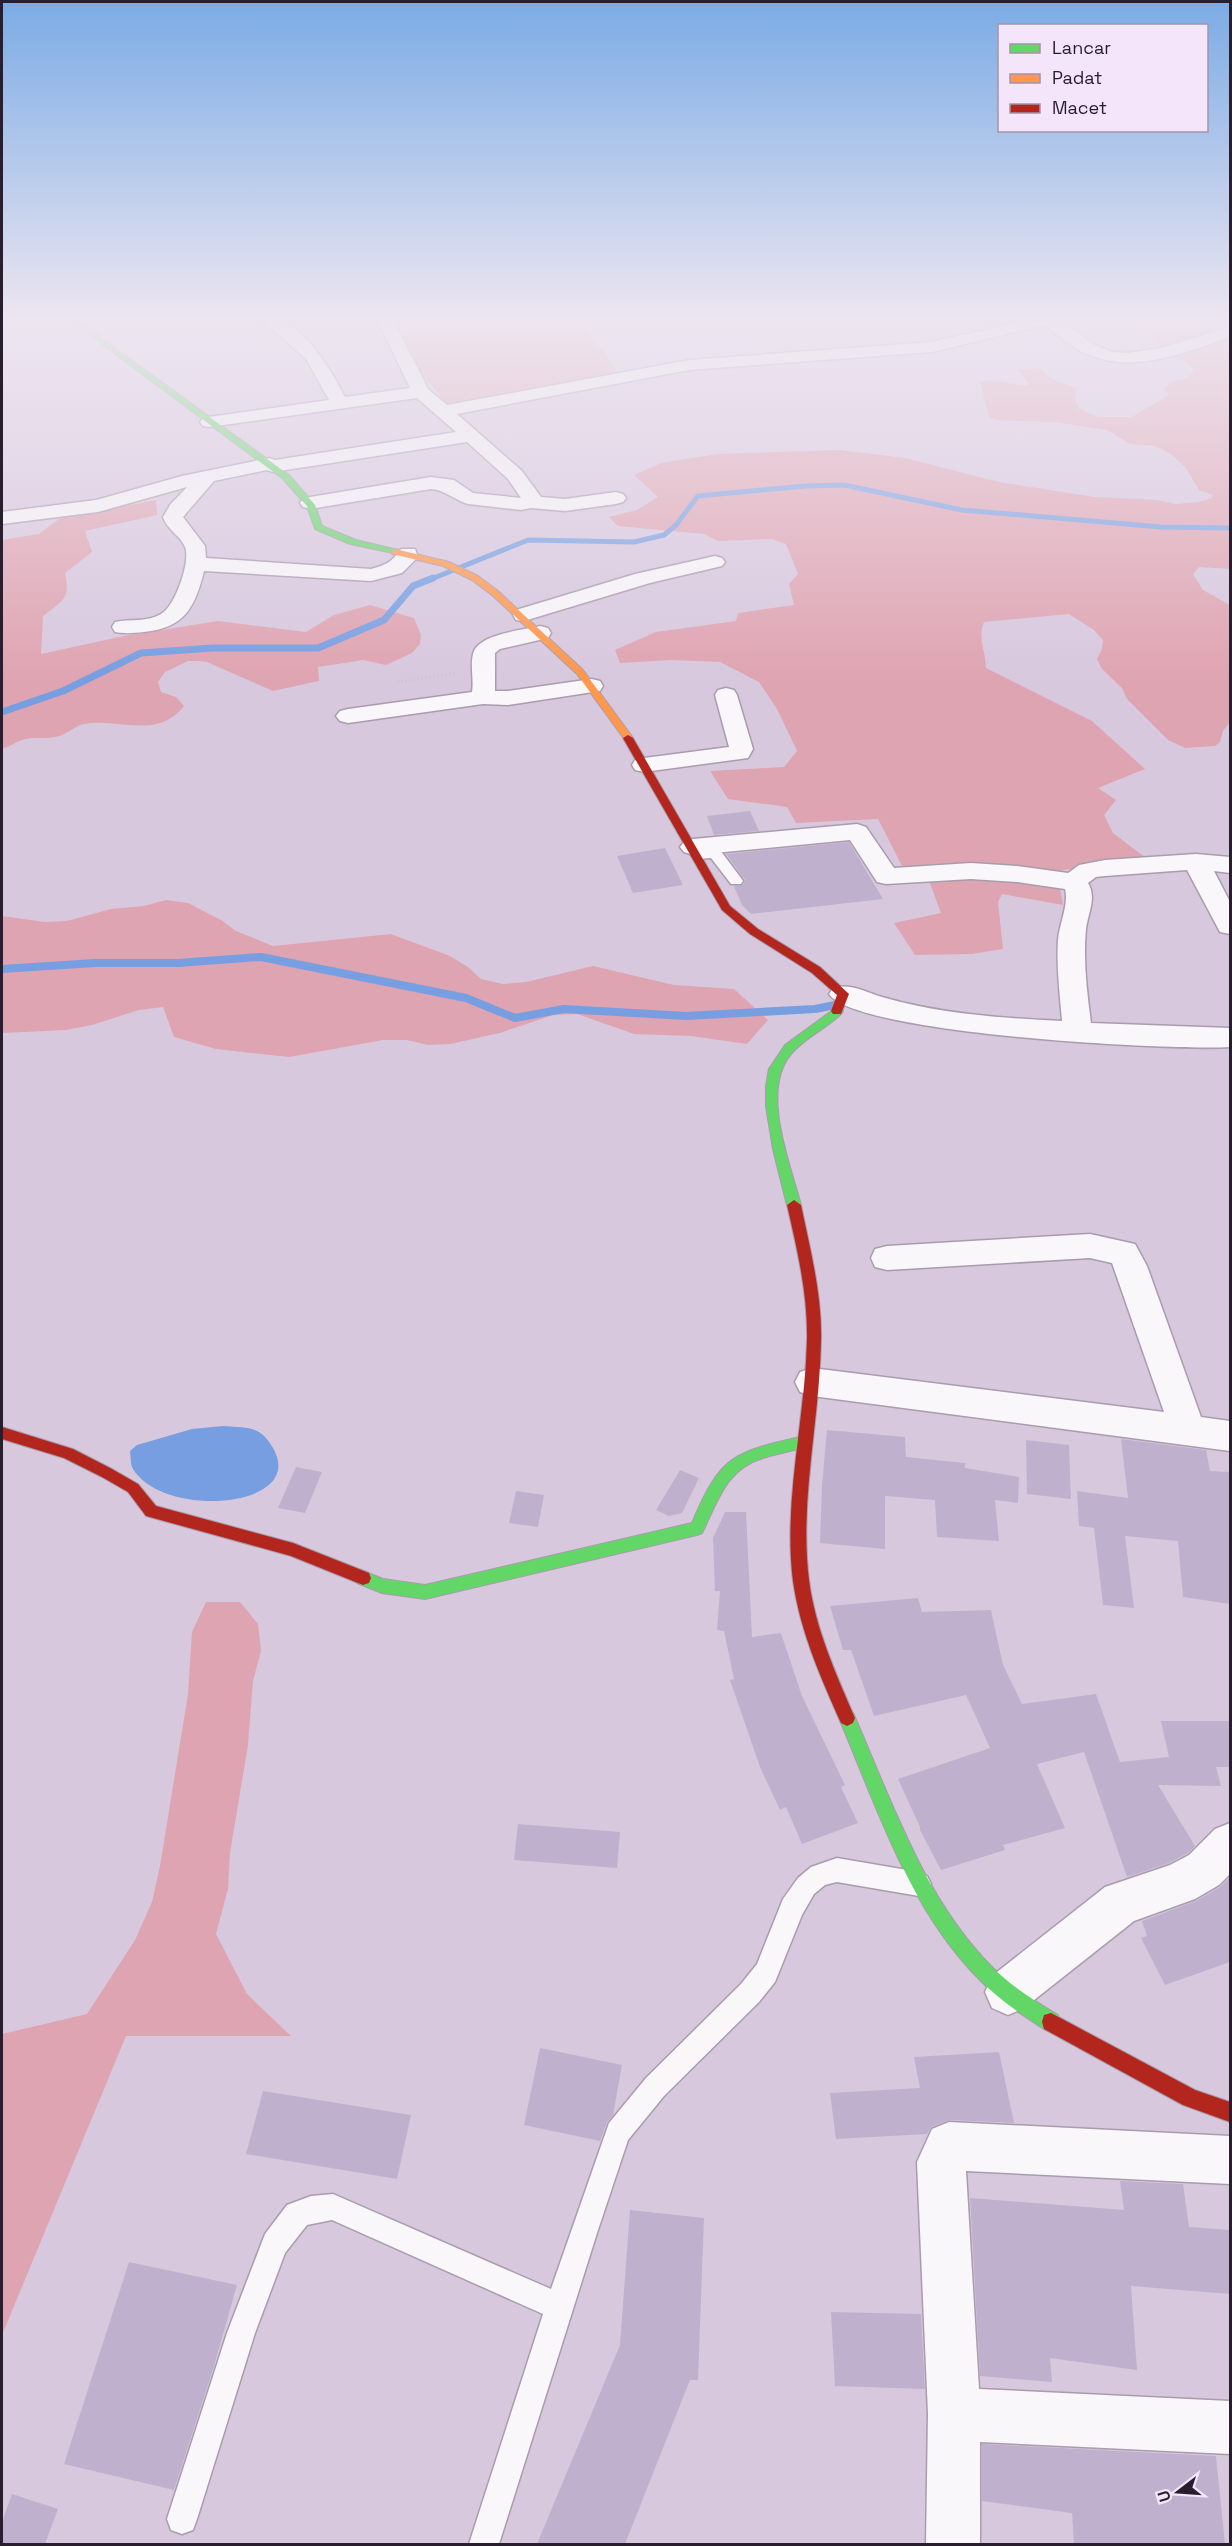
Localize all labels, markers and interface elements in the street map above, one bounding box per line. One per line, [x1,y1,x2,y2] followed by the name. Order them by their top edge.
[998,24,1208,132] legend
[1052,36,1111,59] text: Lancar
[1052,66,1102,89] text: Padat
[1052,96,1107,119] text: Macet
[1148,2462,1208,2522] north arrow
[1153,2488,1176,2504] text: U

